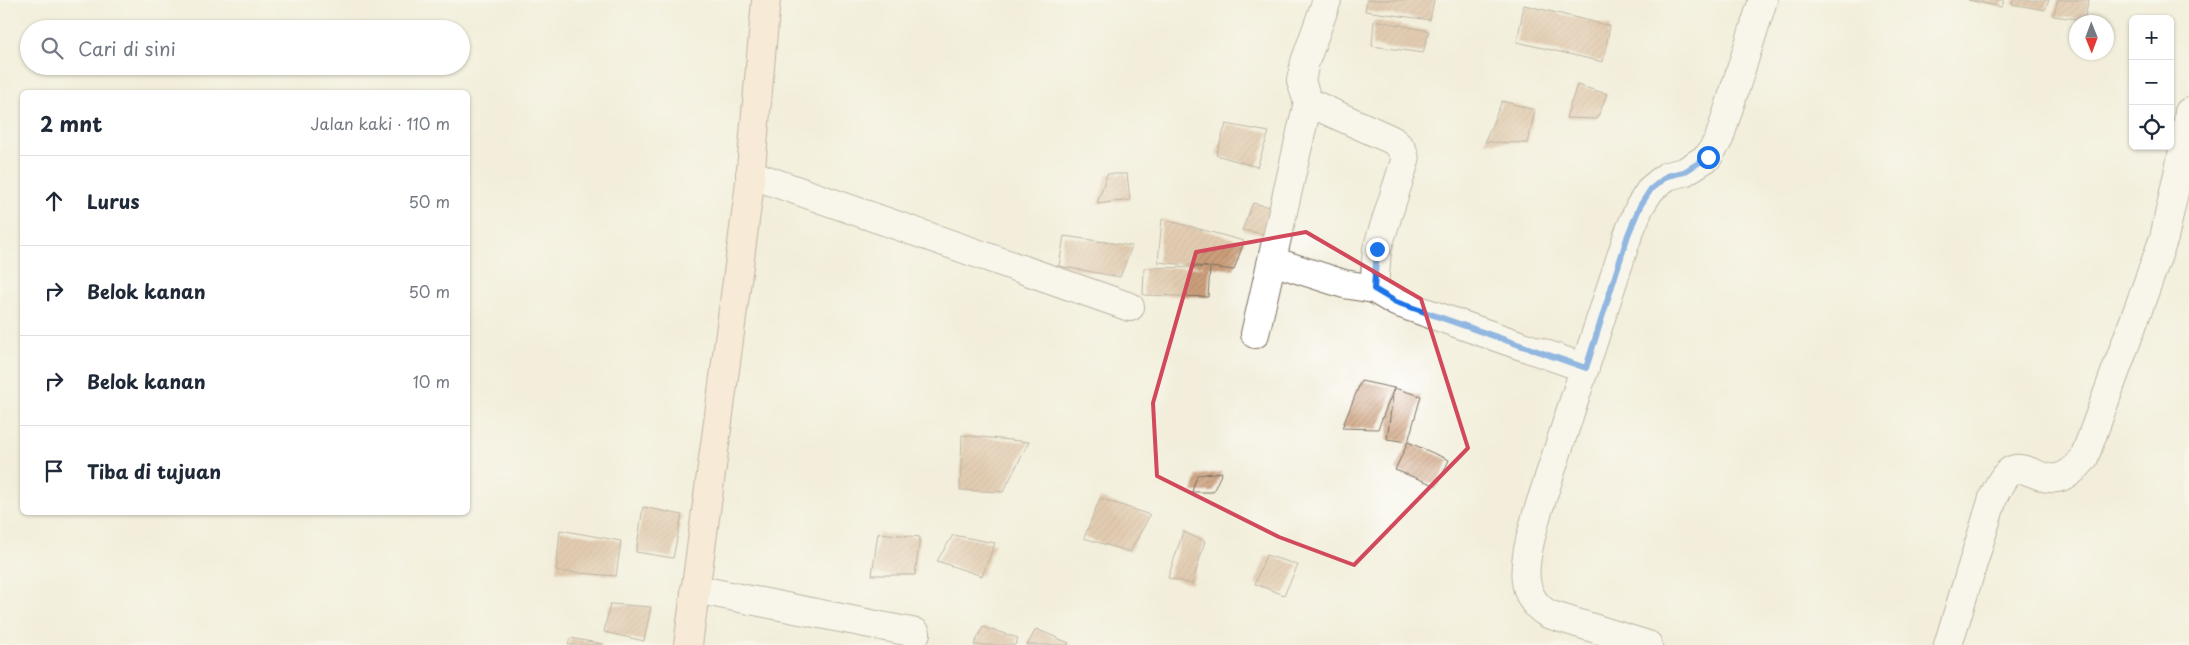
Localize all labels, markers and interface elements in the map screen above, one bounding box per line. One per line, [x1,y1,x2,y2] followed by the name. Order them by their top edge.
[2069,15,2114,60] north arrow
[2129,15,2174,150] map controls
[2129,15,2174,60] button: +
[20,20,470,75] search box
[38,34,66,62] icon: search
[78,34,176,62] text: Cari di sini
[2129,60,2174,105] button: −
[2129,105,2174,150] button: locate
[40,107,102,139] text: 2 mnt
[311,111,450,135] text: Jalan kaki · 110 m
[1697,146,1720,169] route start
[40,187,68,215] icon: ahead
[87,187,140,215] text: Lurus
[409,189,450,213] text: 50 m
[1366,238,1389,261] route end
[40,277,68,305] icon: right
[87,277,206,305] text: Belok kanan
[409,279,450,303] text: 50 m
[40,367,68,395] icon: right
[87,367,206,395] text: Belok kanan
[413,369,450,393] text: 10 m
[40,457,68,485] icon: arrive
[87,457,221,485] text: Tiba di tujuan

